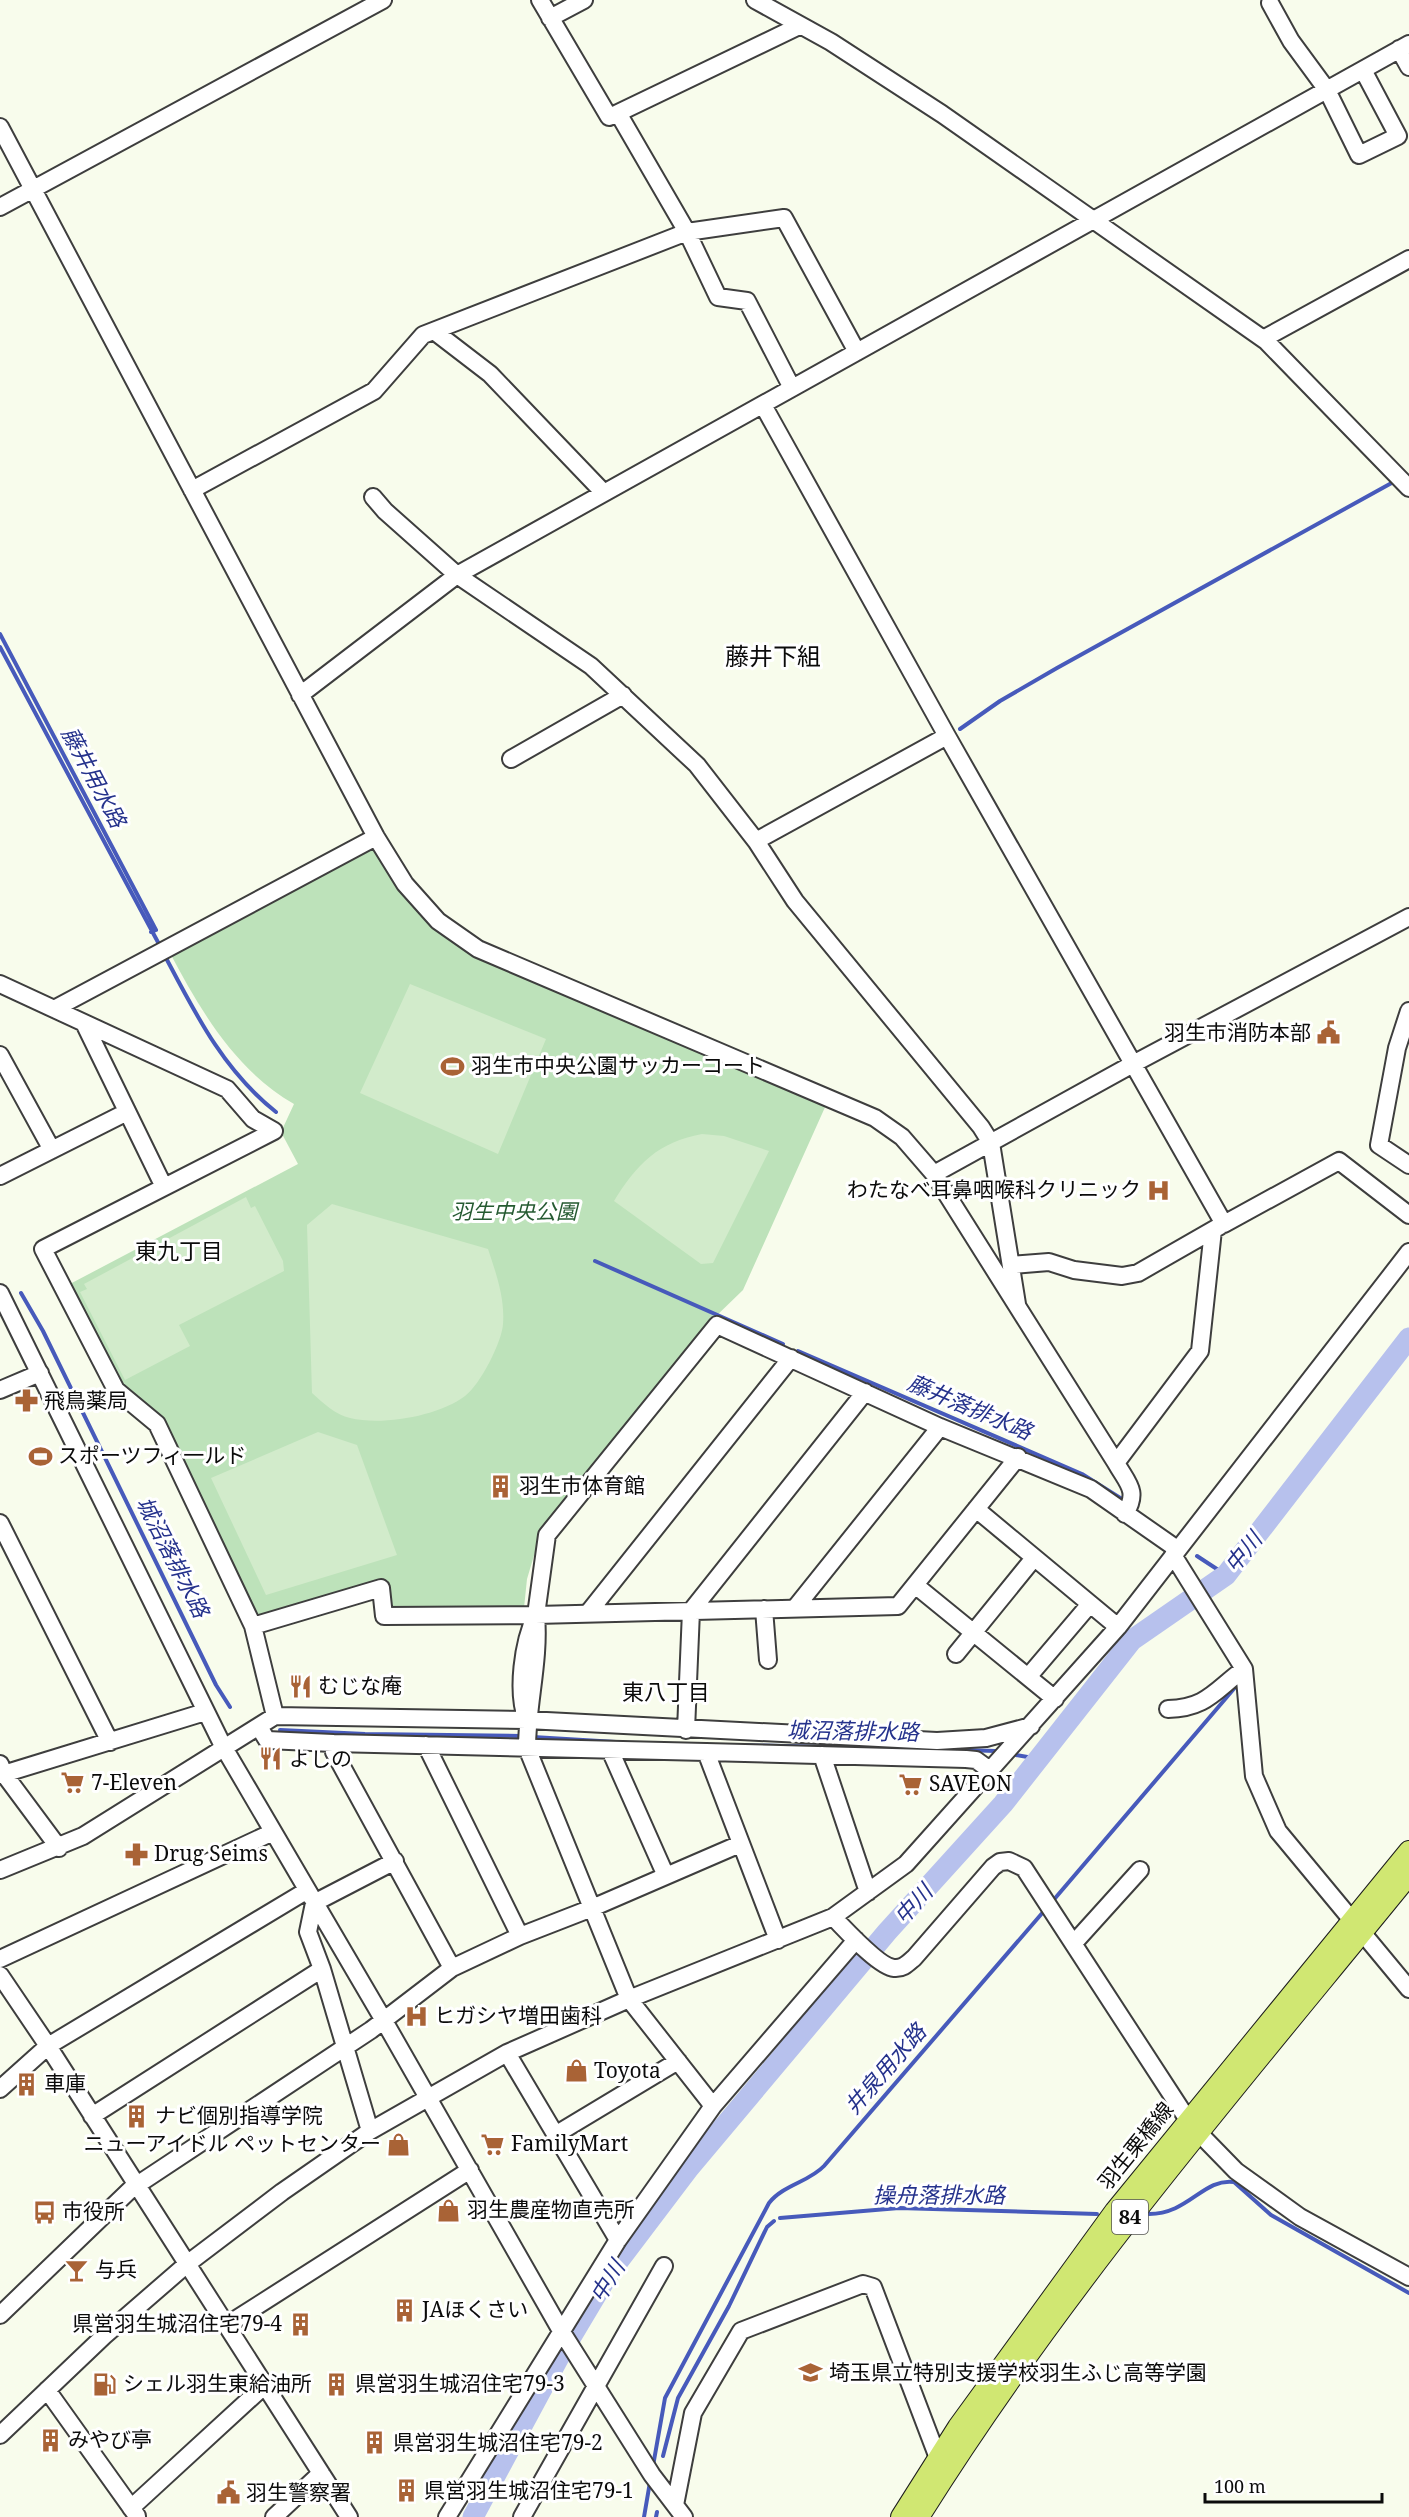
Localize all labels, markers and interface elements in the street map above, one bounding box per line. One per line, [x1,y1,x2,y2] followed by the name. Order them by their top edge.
[725,639,821,672] district label: 藤井下組
[56,721,135,834] water label: 藤井用水路
[1164,1018,1311,1046] place label: 羽生市消防本部
[1316,1020,1342,1046] public building icon: 羽生市消防本部
[471,1051,765,1079] place label: 羽生市中央公園サッカーコート
[440,1053,466,1079] sports icon: 羽生市中央公園サッカーコート
[847,1175,1141,1203] place label: わたなべ耳鼻咽喉科クリニック
[1146,1177,1172,1203] hospital icon: わたなべ耳鼻咽喉科クリニック
[451,1197,580,1225] park label: 羽生中央公園
[135,1235,223,1265] district label: 東九丁目
[904,1366,1039,1446] water label: 藤井落排水路
[44,1386,128,1414] place label: 飛鳥薬局
[13,1388,39,1414] pharmacy icon: 飛鳥薬局
[58,1441,246,1469] place label: スポーツフィ一ルド
[27,1443,53,1469] sports icon: スポーツフィ一ルド
[519,1471,645,1499] place label: 羽生市体育館
[488,1473,514,1499] building icon: 羽生市体育館
[131,1491,218,1624] water label: 城沼落排水路
[1217,1523,1269,1578] water label: 中川
[318,1671,402,1699] place label: むじな庵
[287,1673,313,1699] restaurant icon: むじな庵
[622,1676,710,1706] district label: 東八丁目
[787,1714,921,1746] water label: 城沼落排水路
[289,1744,352,1772] place label: よしの
[258,1746,284,1772] restaurant icon: よしの
[91,1768,177,1796] place label: 7-Eleven
[929,1769,1012,1797] place label: SAVEON
[60,1770,86,1796] supermarket icon: 7-Eleven
[898,1771,924,1797] supermarket icon: SAVEON
[154,1839,268,1867] place label: Drug Seims
[123,1841,149,1867] pharmacy icon: Drug Seims
[886,1875,939,1930] water label: 中川
[434,2001,602,2029] place label: ヒガシヤ増田歯科
[403,2003,429,2029] hospital icon: ヒガシヤ増田歯科
[837,2015,933,2120] water label: 井泉用水路
[594,2056,661,2084] place label: Toyota
[563,2058,589,2084] shop icon: Toyota
[44,2069,86,2097] place label: 車庫
[13,2071,39,2097] building icon: 車庫
[1091,2096,1179,2195] street label: 羽生栗橋線
[155,2101,323,2129] place label: ナビ個別指導学院
[124,2103,150,2129] building icon: ナビ個別指導学院
[83,2129,381,2157] place label: ニューアイドル ペットセンター
[511,2129,628,2157] place label: FamilyMart
[386,2131,412,2157] shop icon: ニューアイドル ペットセンター
[480,2131,506,2157] supermarket icon: FamilyMart
[873,2179,1007,2209] water label: 操舟落排水路
[467,2195,635,2223] place label: 羽生農産物直売所
[62,2197,125,2225] place label: 市役所
[436,2197,462,2223] shop icon: 羽生農産物直売所
[31,2199,57,2225] bus stop icon: 市役所
[1112,2200,1148,2234] road number: 84
[582,2252,632,2307] water label: 中川
[95,2255,137,2283] place label: 与兵
[64,2257,90,2283] bar icon: 与兵
[421,2295,528,2323] place label: JAほくさい
[391,2297,417,2323] building icon: JAほくさい
[72,2309,282,2337] place label: 県営羽生城沼住宅79-4
[287,2311,313,2337] building icon: 県営羽生城沼住宅79-4
[829,2358,1207,2386] place label: 埼玉県立特別支援学校羽生ふじ高等学園
[798,2360,824,2386] school or university icon: 埼玉県立特別支援学校羽生ふじ高等学園
[123,2369,312,2397] place label: シェル羽生東給油所
[355,2369,565,2397] place label: 県営羽生城沼住宅79-3
[92,2371,118,2397] fuel station icon: シェル羽生東給油所
[324,2371,350,2397] building icon: 県営羽生城沼住宅79-3
[68,2425,152,2453] place label: みやび亭
[37,2427,63,2453] building icon: みやび亭
[393,2428,603,2456] place label: 県営羽生城沼住宅79-2
[362,2430,388,2456] building icon: 県営羽生城沼住宅79-2
[1205,2466,1382,2504] scale bar
[1214,2474,1266,2498] text: 100 m
[424,2476,634,2504] place label: 県営羽生城沼住宅79-1
[246,2478,351,2506] place label: 羽生警察署
[393,2478,419,2504] building icon: 県営羽生城沼住宅79-1
[215,2480,241,2506] public building icon: 羽生警察署

